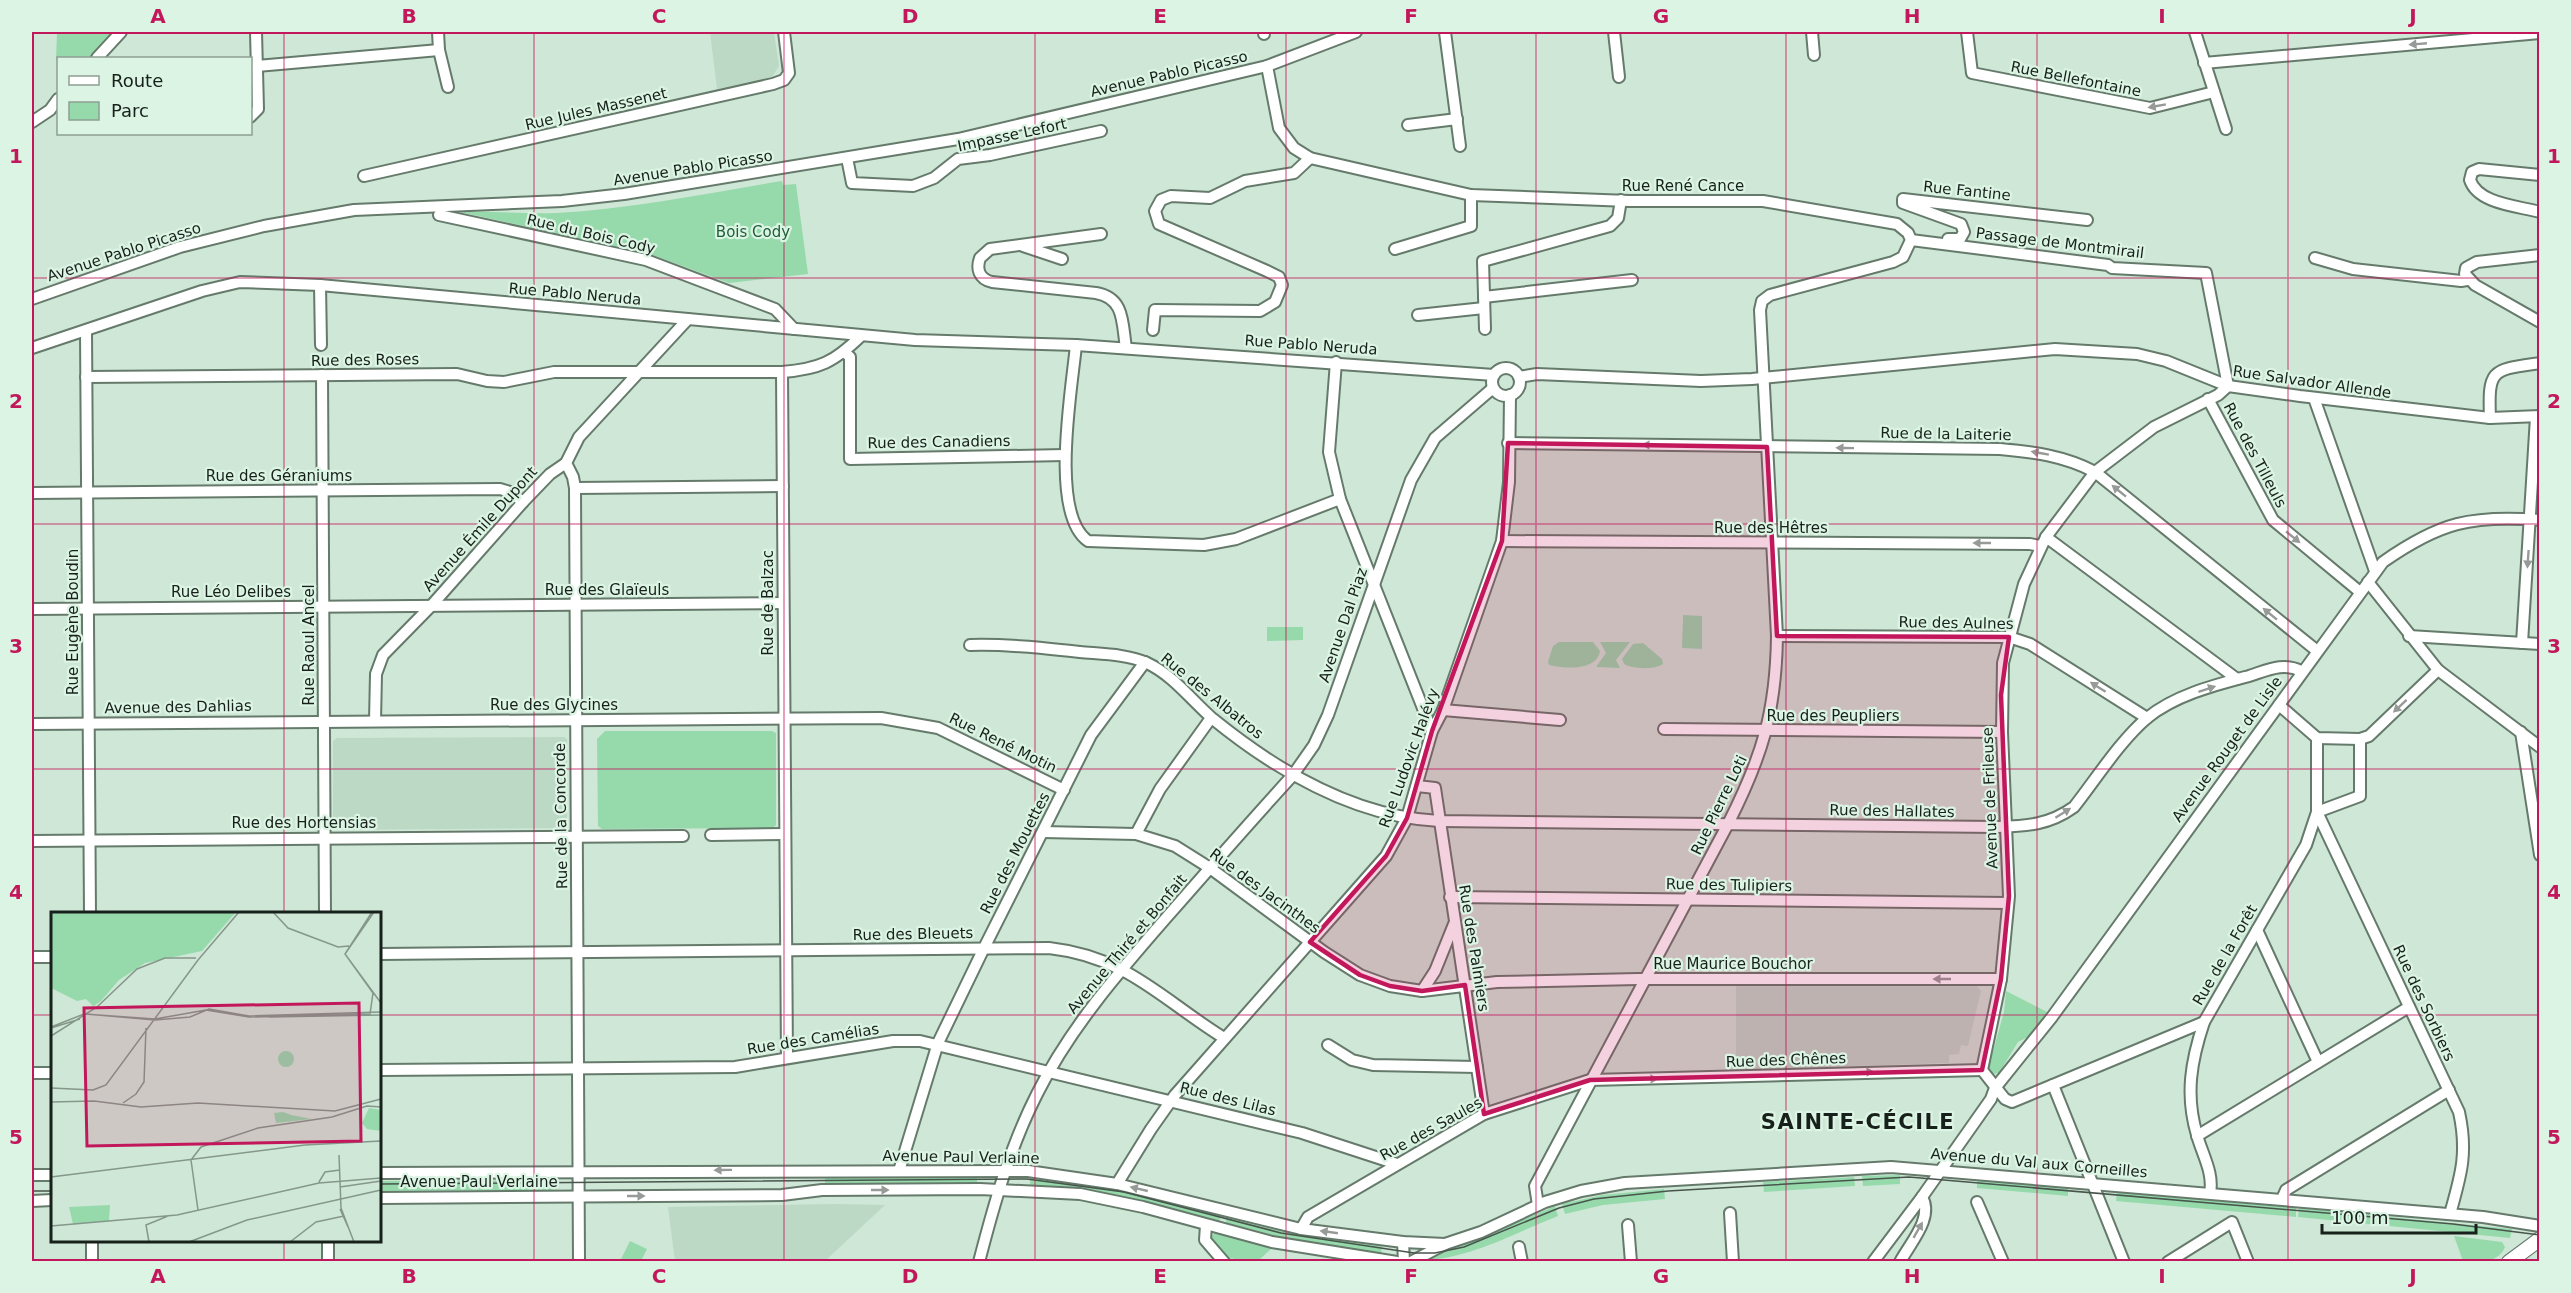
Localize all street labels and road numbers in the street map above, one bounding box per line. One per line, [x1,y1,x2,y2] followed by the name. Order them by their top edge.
[1089,47,1249,101] street label: Avenue Pablo Picasso
[2009,58,2143,100] street label: Rue Bellefontaine
[523,84,669,134] street label: Rue Jules Massenet
[956,115,1068,155] street label: Impasse Lefort
[612,147,774,189] street label: Avenue Pablo Picasso
[1622,177,1744,195] street label: Rue René Cance
[1922,177,2012,205] street label: Rue Fantine
[525,210,657,258] street label: Rue du Bois Cody
[45,219,203,285] street label: Avenue Pablo Picasso
[1975,224,2145,262] street label: Passage de Montmirail
[508,279,642,309] street label: Rue Pablo Neruda
[1244,331,1378,359] street label: Rue Pablo Neruda
[311,350,420,370] street label: Rue des Roses
[2232,362,2392,402] street label: Rue Salvador Allende
[2220,399,2290,511] street label: Rue des Tilleuls
[1880,424,2012,444] street label: Rue de la Laiterie
[867,432,1011,452] street label: Rue des Canadiens
[418,462,541,595] street label: Avenue Émile Dupont
[206,467,352,485] street label: Rue des Géraniums
[1714,519,1828,537] street label: Rue des Hêtres
[64,549,82,695] street label: Rue Eugène Boudin
[759,550,777,656] street label: Rue de Balzac
[1315,565,1371,685] street label: Avenue Dal Piaz
[545,581,669,599] street label: Rue des Glaïeuls
[171,583,291,601] street label: Rue Léo Delibes
[300,584,318,706] street label: Rue Raoul Ancel
[1898,613,2014,633] street label: Rue des Aulnes
[1157,649,1267,743] street label: Rue des Albatros
[2168,673,2286,825] street label: Avenue Rouget de Lisle
[1375,686,1443,830] street label: Rue Ludovic Halévy
[490,696,618,714] street label: Rue des Glycines
[104,697,252,717] street label: Avenue des Dahlias
[1767,707,1900,725] street label: Rue des Peupliers
[946,709,1060,777] street label: Rue René Motin
[1979,727,2001,869] street label: Avenue de Frileuse
[551,743,571,889] street label: Rue de la Concorde
[1687,752,1751,858] street label: Rue Pierre Loti
[977,789,1054,917] street label: Rue des Mouettes
[1829,801,1955,821] street label: Rue des Hallates
[232,814,377,832] street label: Rue des Hortensias
[1206,845,1324,937] street label: Rue des Jacinthes
[1063,871,1191,1017] street label: Avenue Thiré et Bonfait
[1666,875,1792,895] street label: Rue des Tulipiers
[1455,883,1493,1013] street label: Rue des Palmiers
[2189,901,2261,1008] street label: Rue de la Forêt
[853,924,974,944] street label: Rue des Bleuets
[2389,942,2459,1064] street label: Rue des Sorbiers
[1653,955,1814,973] street label: Rue Maurice Bouchor
[746,1020,880,1058] street label: Rue des Camélias
[1726,1049,1847,1071] street label: Rue des Chênes
[1178,1078,1278,1120] street label: Rue des Lilas
[1377,1093,1485,1165] street label: Rue des Saules
[1930,1145,2148,1181] street label: Avenue du Val aux Corneilles
[882,1147,1040,1167] street label: Avenue Paul Verlaine
[400,1173,558,1191] street label: Avenue Paul Verlaine

